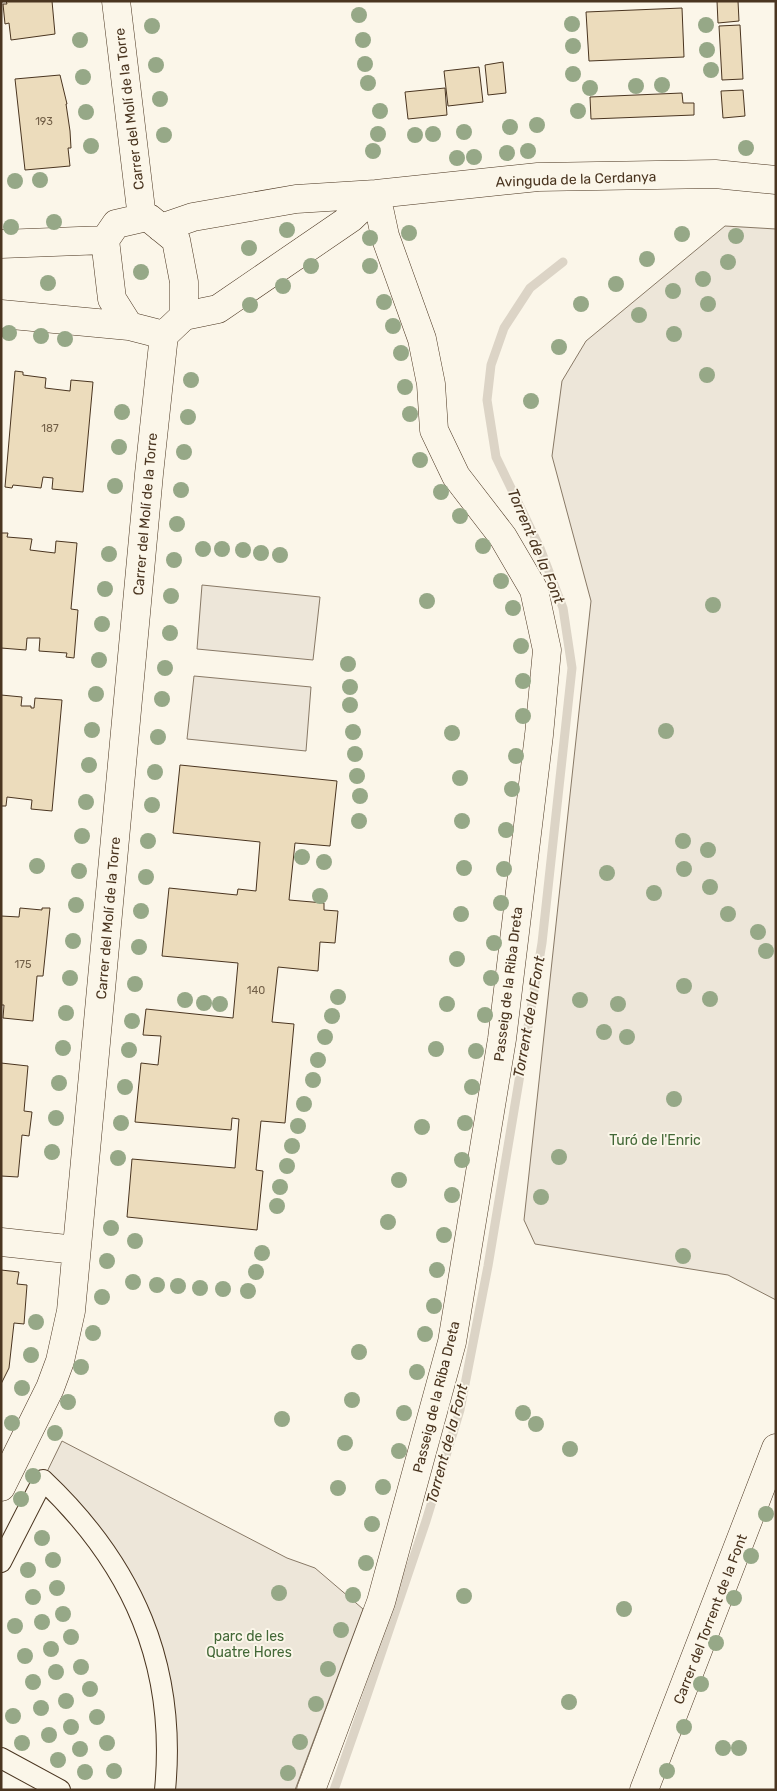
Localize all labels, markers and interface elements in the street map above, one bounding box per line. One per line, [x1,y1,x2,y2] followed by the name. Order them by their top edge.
[111,27,148,191] street label: Carrer del Molí de la Torre
[35,115,53,128] house number: 193
[495,168,657,191] street label: Avinguda de la Cerdanya
[41,422,59,435] house number: 187
[130,432,161,596] street label: Carrer del Molí de la Torre
[504,486,568,606] water label: Torrent de la Font
[93,836,124,1000] street label: Carrer del Molí de la Torre
[491,906,526,1062] street label: Passeig de la Riba Dreta
[509,955,549,1079] water label: Torrent de la Font
[15,958,32,971] house number: 175
[247,984,265,997] house number: 140
[609,1132,701,1149] park label: Turó de l'Enric
[409,1319,464,1475] street label: Passeig de la Riba Dreta
[422,1382,472,1506] water label: Torrent de la Font
[670,1531,751,1707] street label: Carrer del Torrent de la Font
[206,1628,292,1661] park label: parc de les Quatre Hores

